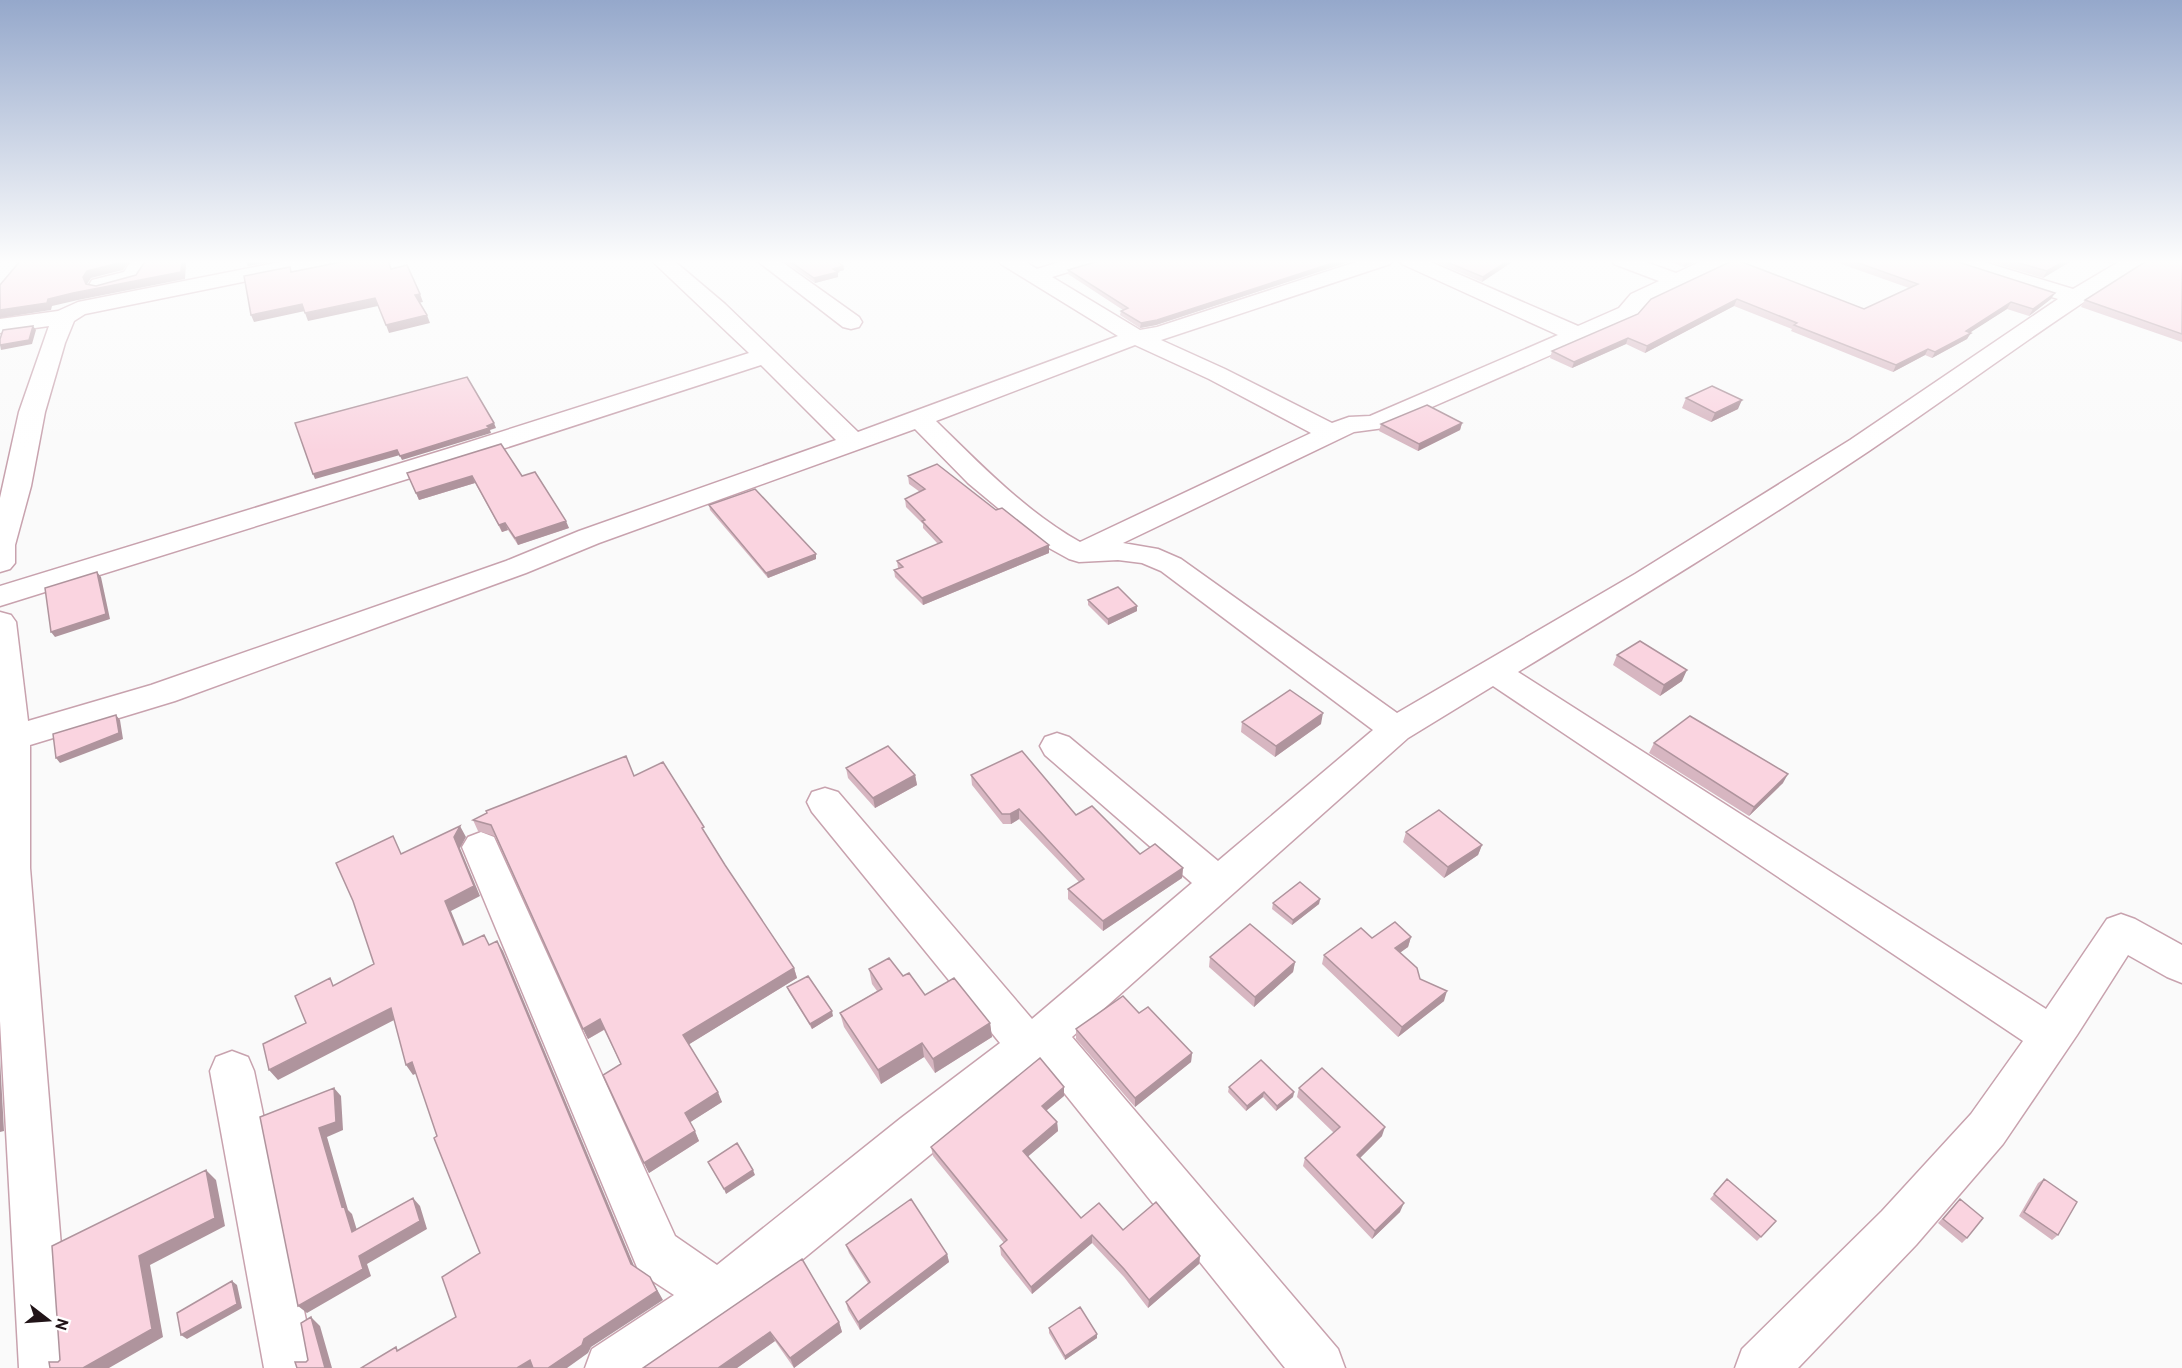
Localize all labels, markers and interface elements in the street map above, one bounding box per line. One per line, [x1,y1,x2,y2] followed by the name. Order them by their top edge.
[18,1290,78,1350] north arrow
[49,1315,72,1332] text: N

